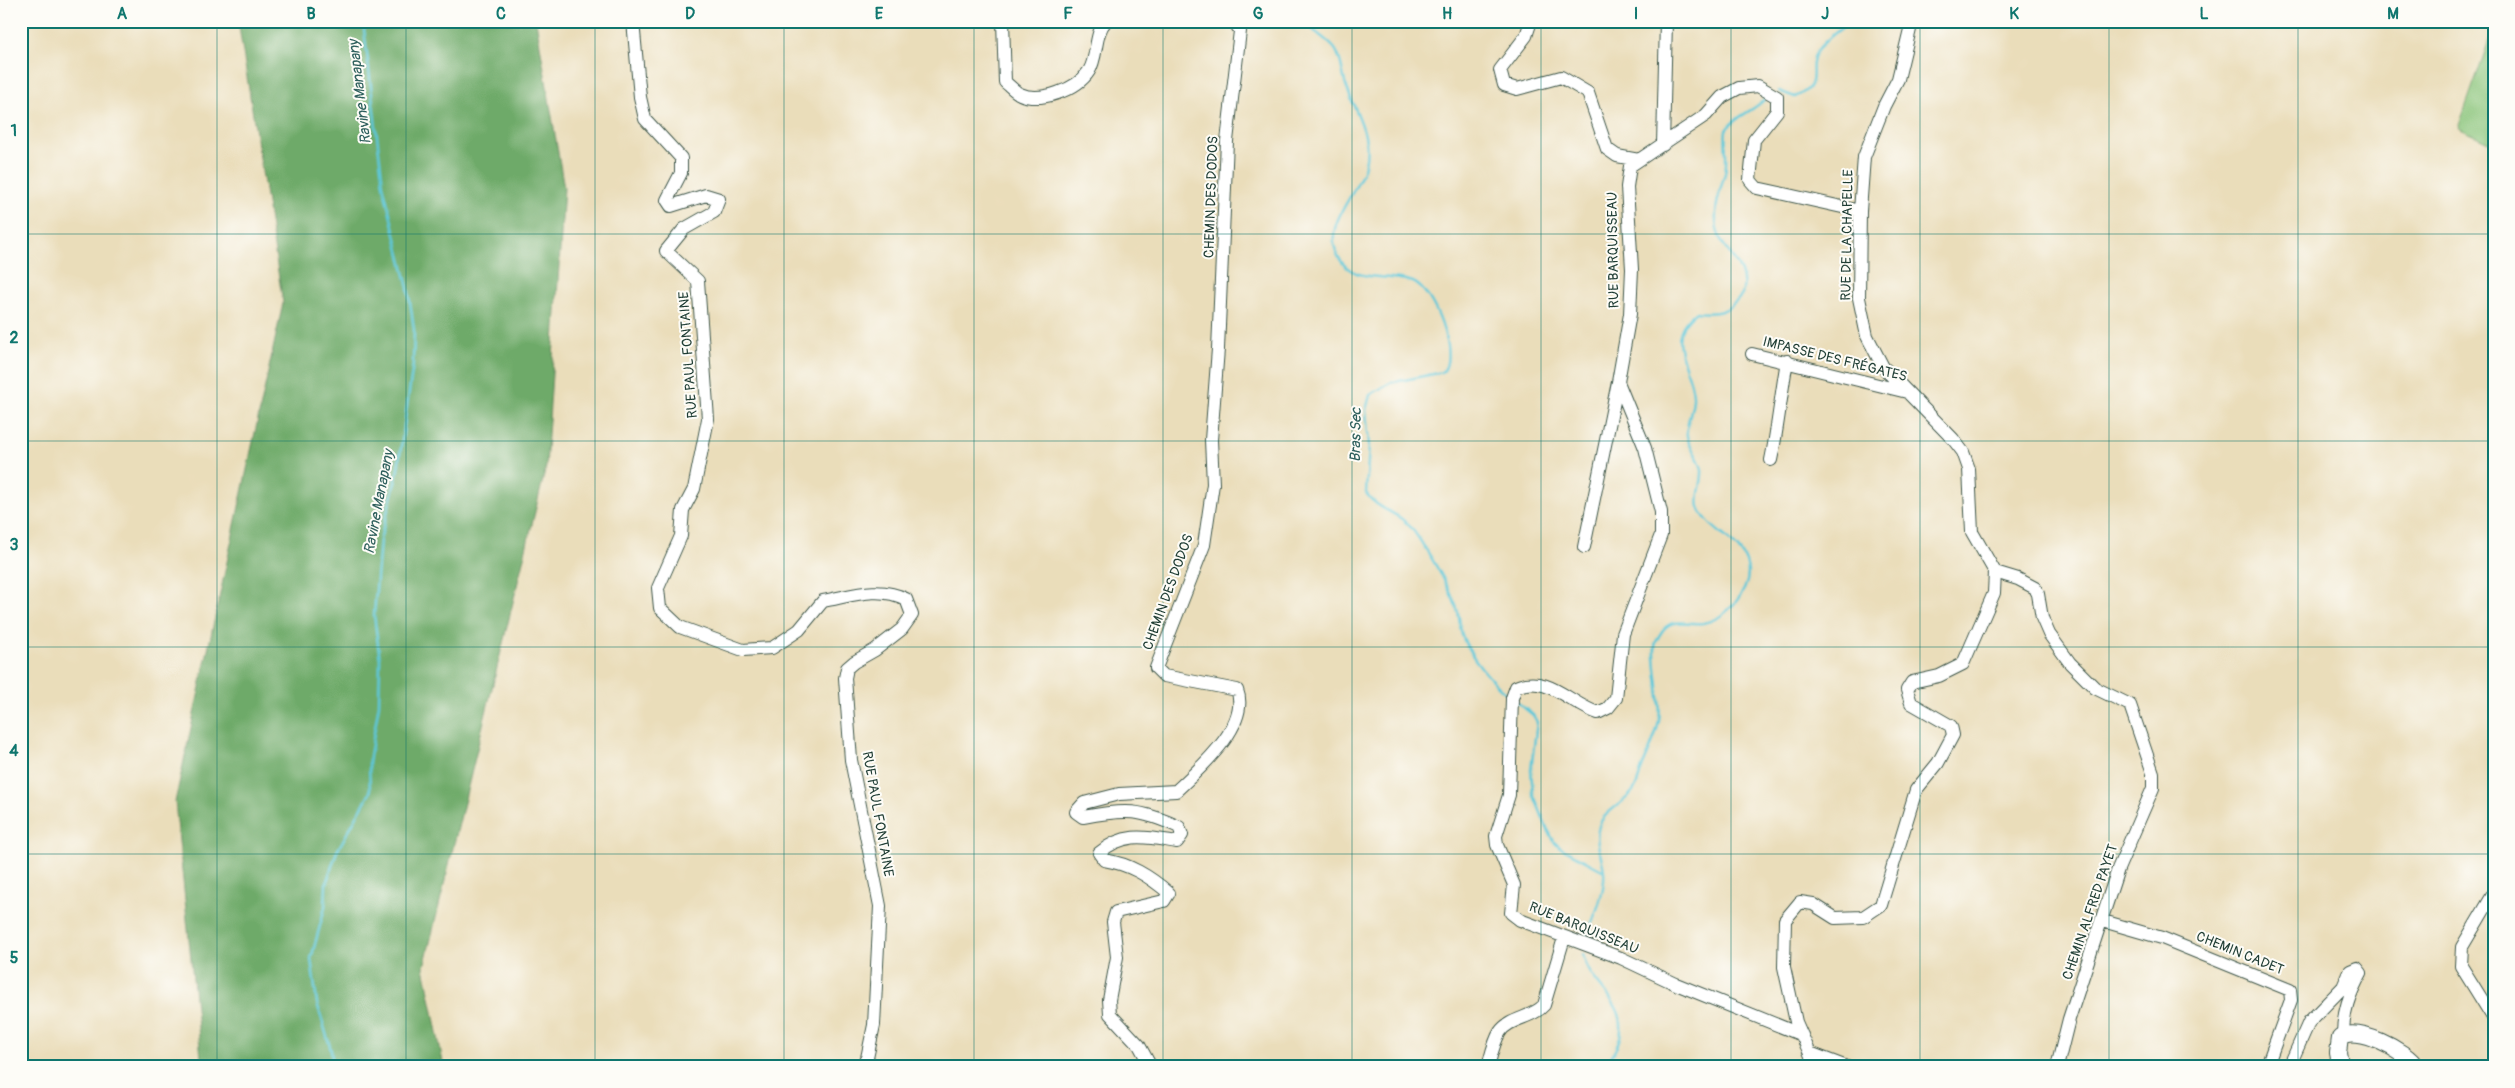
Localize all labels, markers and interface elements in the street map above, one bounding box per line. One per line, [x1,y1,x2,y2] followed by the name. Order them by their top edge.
[117,4,128,24] text: A
[306,4,316,24] text: B
[496,4,506,24] text: C
[685,4,695,24] text: D
[875,4,884,24] text: E
[1063,4,1073,24] text: F
[1253,4,1264,24] text: G
[1442,4,1452,24] text: H
[1634,4,1638,24] text: I
[1821,4,1829,24] text: J
[2009,4,2019,24] text: K
[2199,4,2209,24] text: L
[2387,4,2399,24] text: M
[344,36,376,145] water label: Ravine Manapany
[11,121,17,141] text: 1
[1200,136,1222,258] street label: CHEMIN DES DODOS
[1837,169,1857,301] street label: RUE DE LA CHAPELLE
[1603,192,1623,308] street label: RUE BARQUISSEAU
[675,291,701,419] street label: RUE PAUL FONTAINE
[10,328,19,348] text: 2
[1761,332,1909,385] street label: IMPASSE DES FRÉGATES
[1346,406,1366,462] water label: Bras Sec
[360,446,399,555] water label: Ravine Manapany
[1139,532,1197,652] street label: CHEMIN DES DODOS
[10,535,19,555] text: 3
[9,741,19,761] text: 4
[859,750,897,878] street label: RUE PAUL FONTAINE
[2059,842,2121,982] street label: CHEMIN ALFRED PAYET
[1527,898,1641,958] street label: RUE BARQUISSEAU
[2194,928,2286,978] street label: CHEMIN CADET
[10,948,19,968] text: 5

